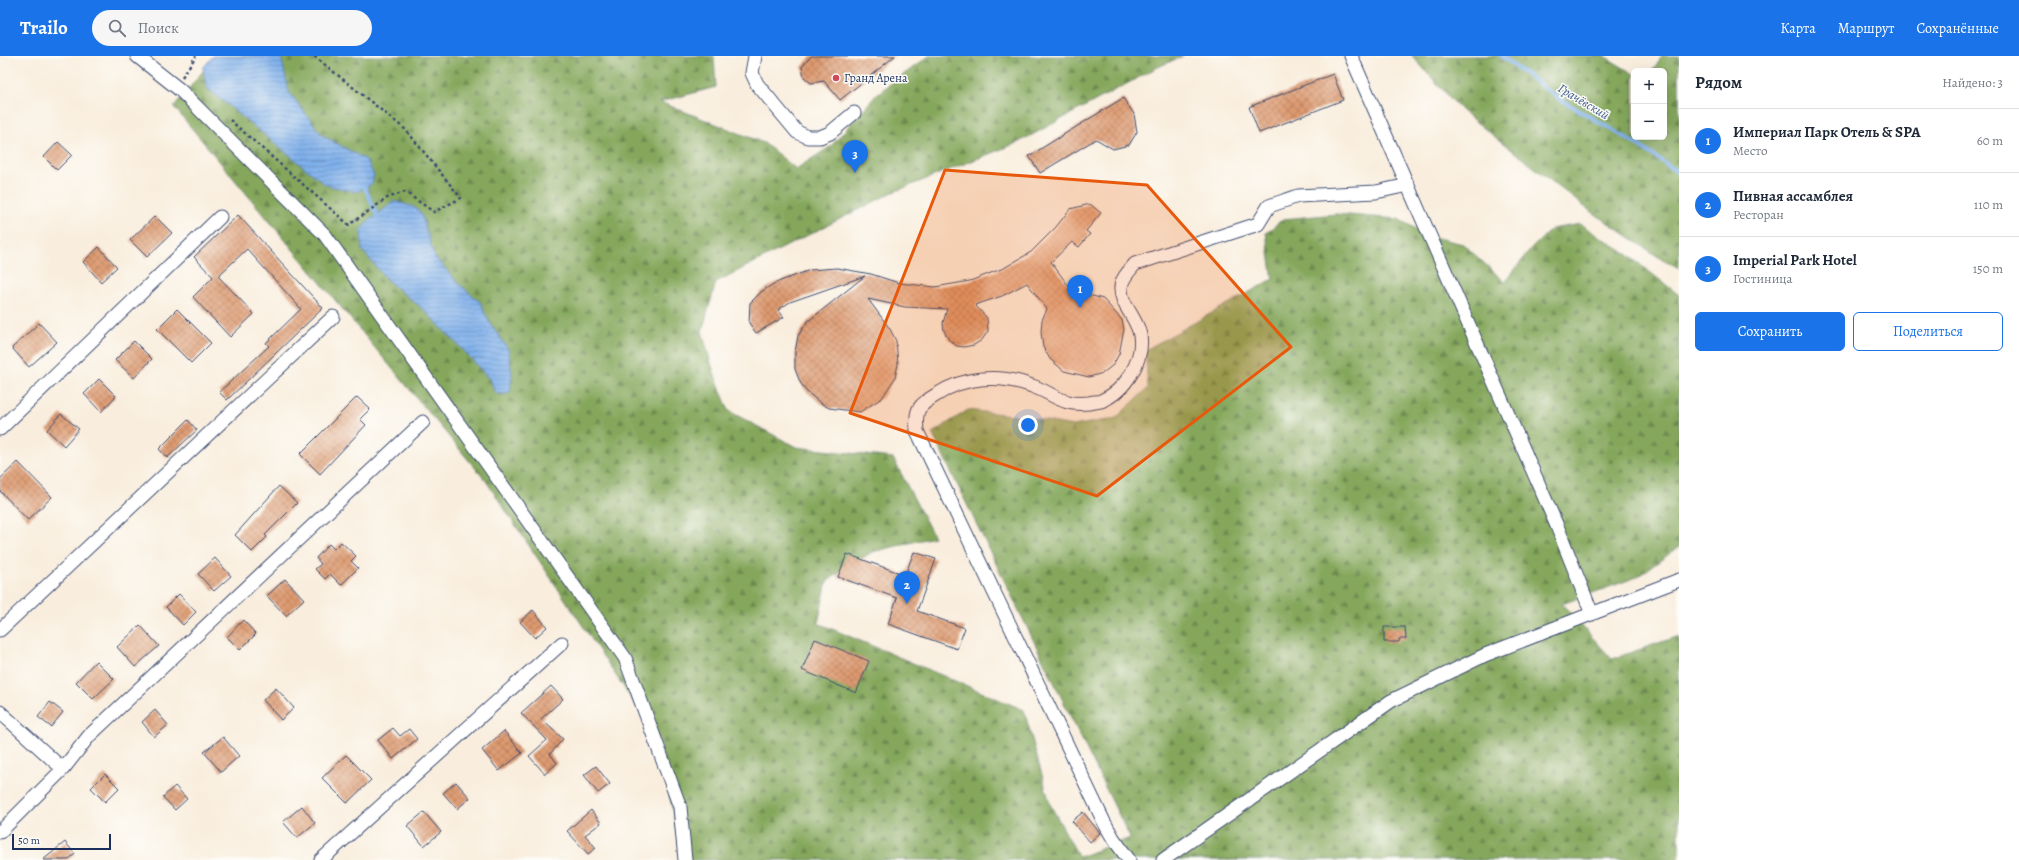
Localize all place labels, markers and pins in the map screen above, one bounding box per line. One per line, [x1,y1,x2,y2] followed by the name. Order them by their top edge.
[844,70,908,86] place label: Гранд Арена
[831,73,841,83] marker: Гранд Арена
[842,140,868,173] pin: 3
[1067,275,1093,308] pin: 1
[894,571,920,604] pin: 2

